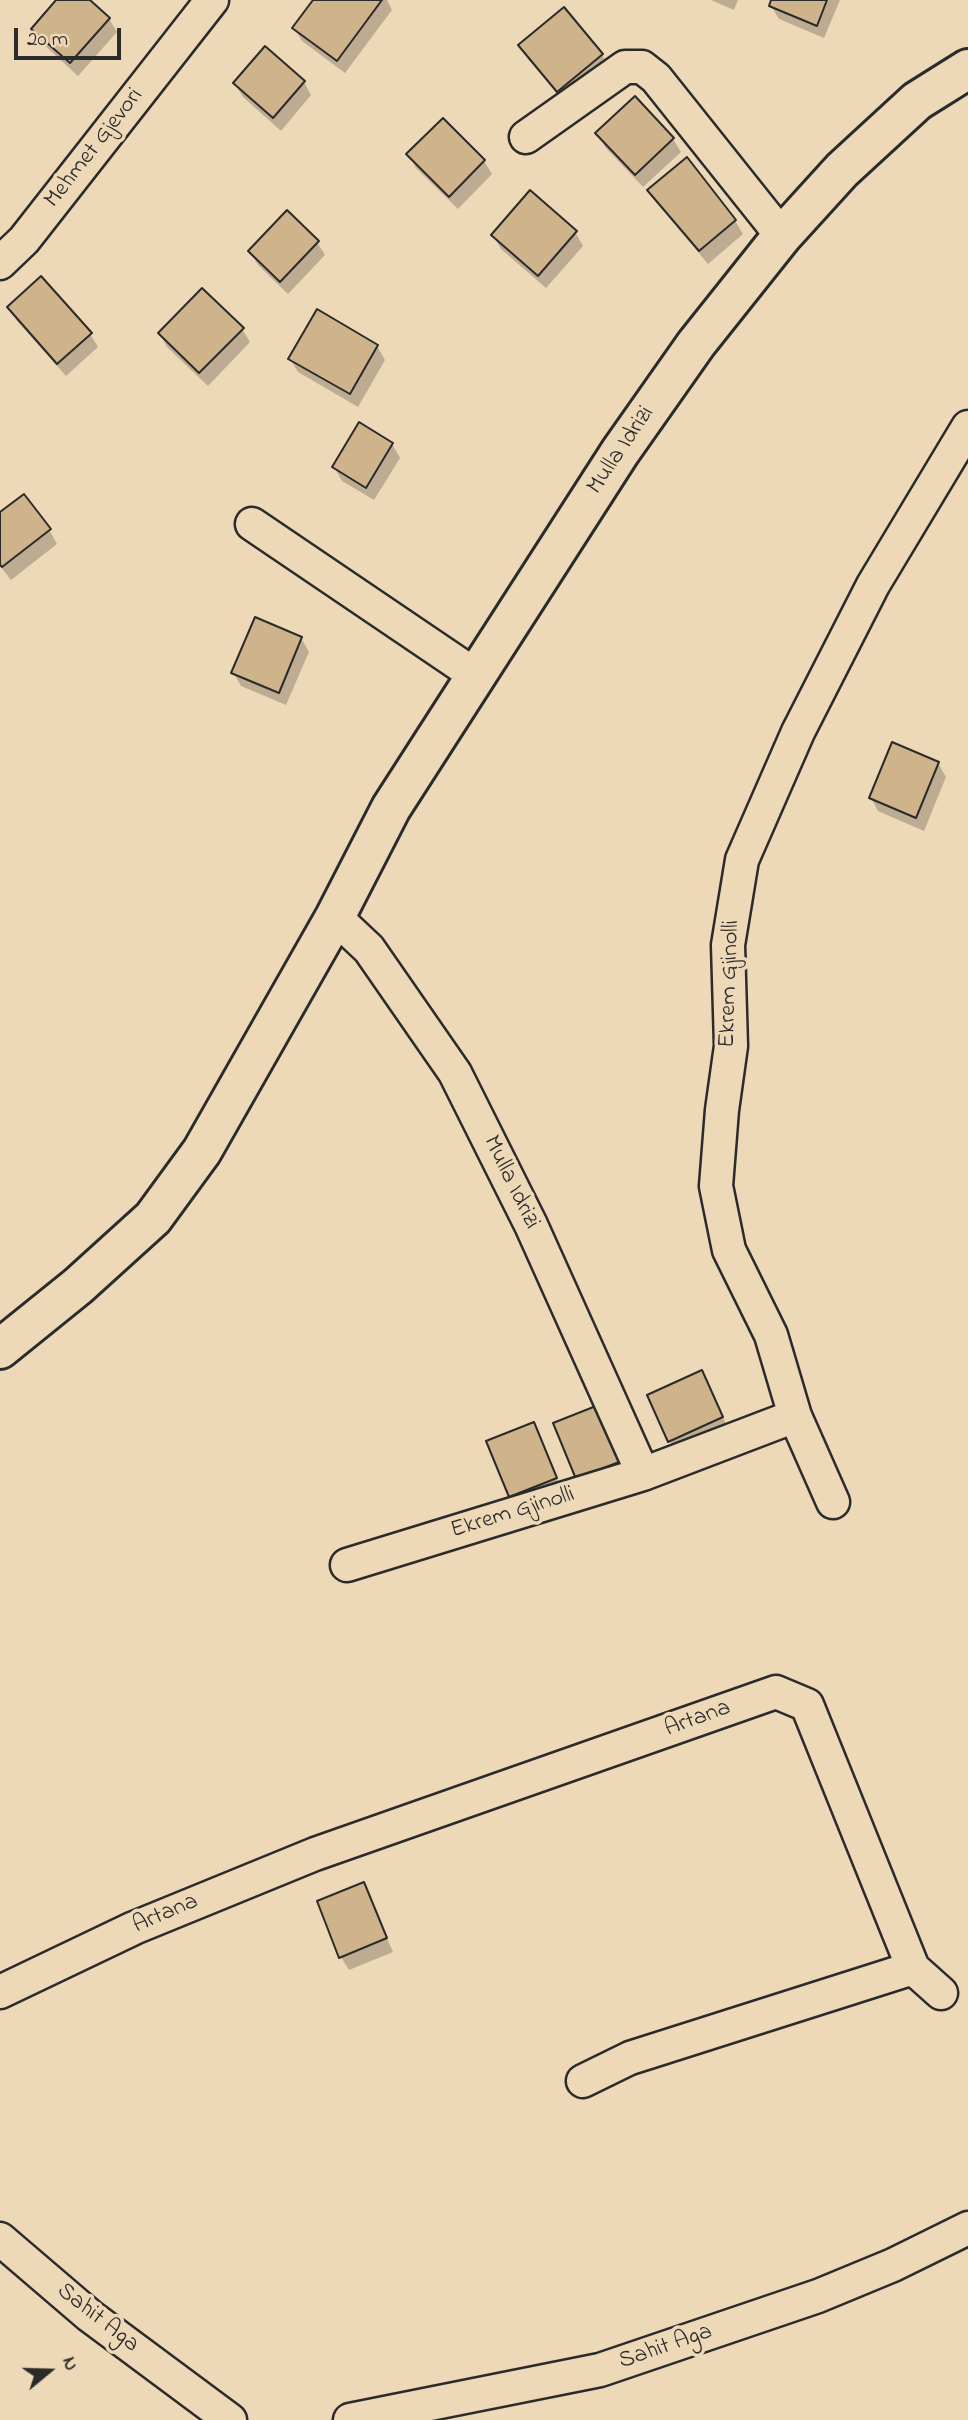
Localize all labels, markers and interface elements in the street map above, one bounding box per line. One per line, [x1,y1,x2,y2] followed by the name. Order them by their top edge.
[18,14,124,58] scale bar
[27,25,68,55] text: 20 m
[39,83,151,215] street label: Mehmet Gjevori
[582,401,662,501] street label: Mulla Idrizi
[714,920,748,1048] street label: Ekrem Gjinolli
[475,1132,545,1234] street label: Mulla Idrizi
[448,1482,578,1546] street label: Ekrem Gjinolli
[661,1695,735,1745] street label: Artana
[129,1888,203,1942] street label: Artana
[50,2278,144,2360] street label: Sahit Aga
[616,2319,716,2377] street label: Sahit Aga
[14,2336,84,2406] north arrow
[54,2354,84,2374] text: N

